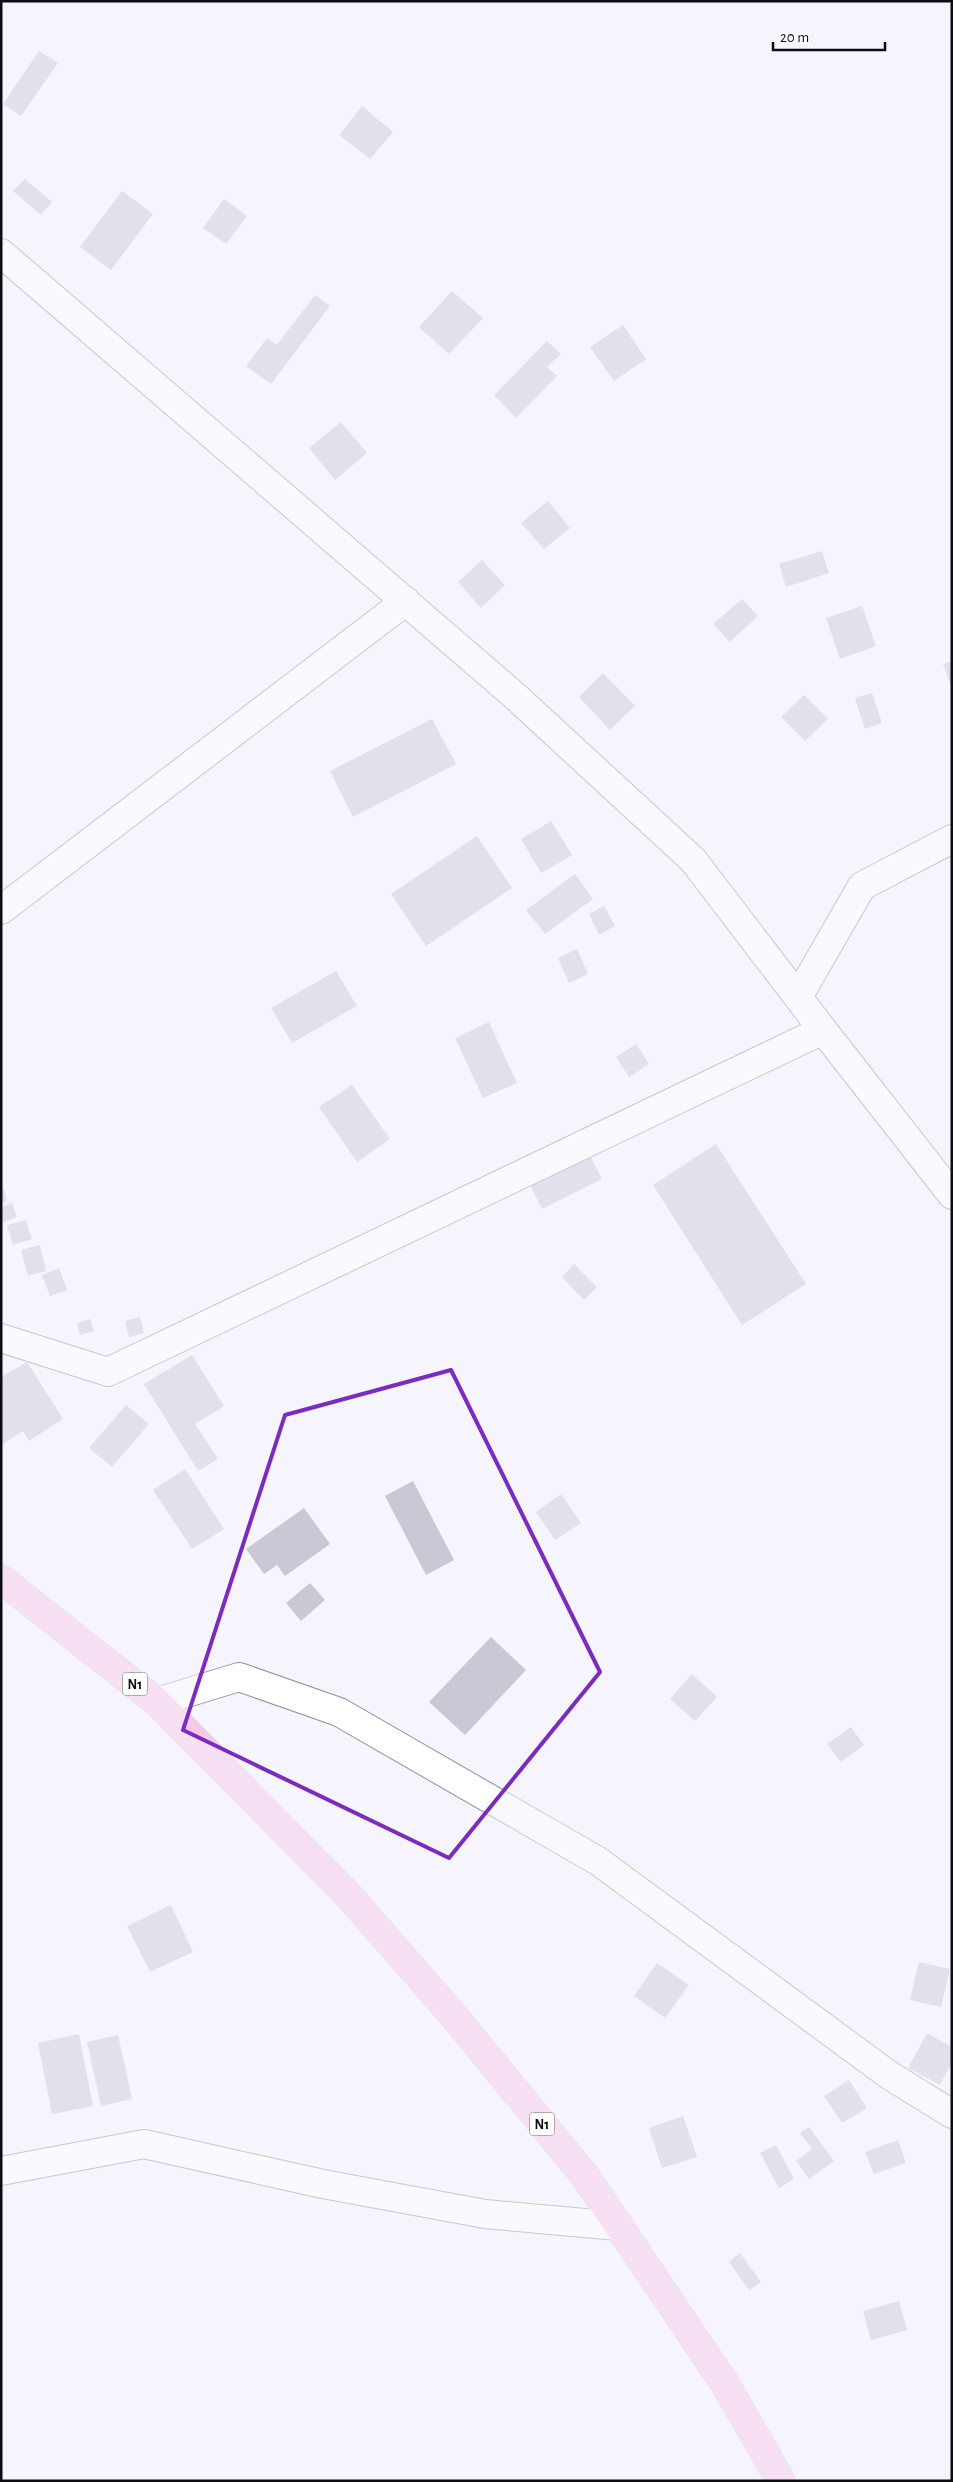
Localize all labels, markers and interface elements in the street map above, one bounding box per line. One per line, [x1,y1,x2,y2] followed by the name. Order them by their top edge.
[773,20,886,52] scale bar
[780,30,809,45] text: 20 m
[122,1672,148,1696] road number: N1
[530,2112,554,2136] road number: N1

